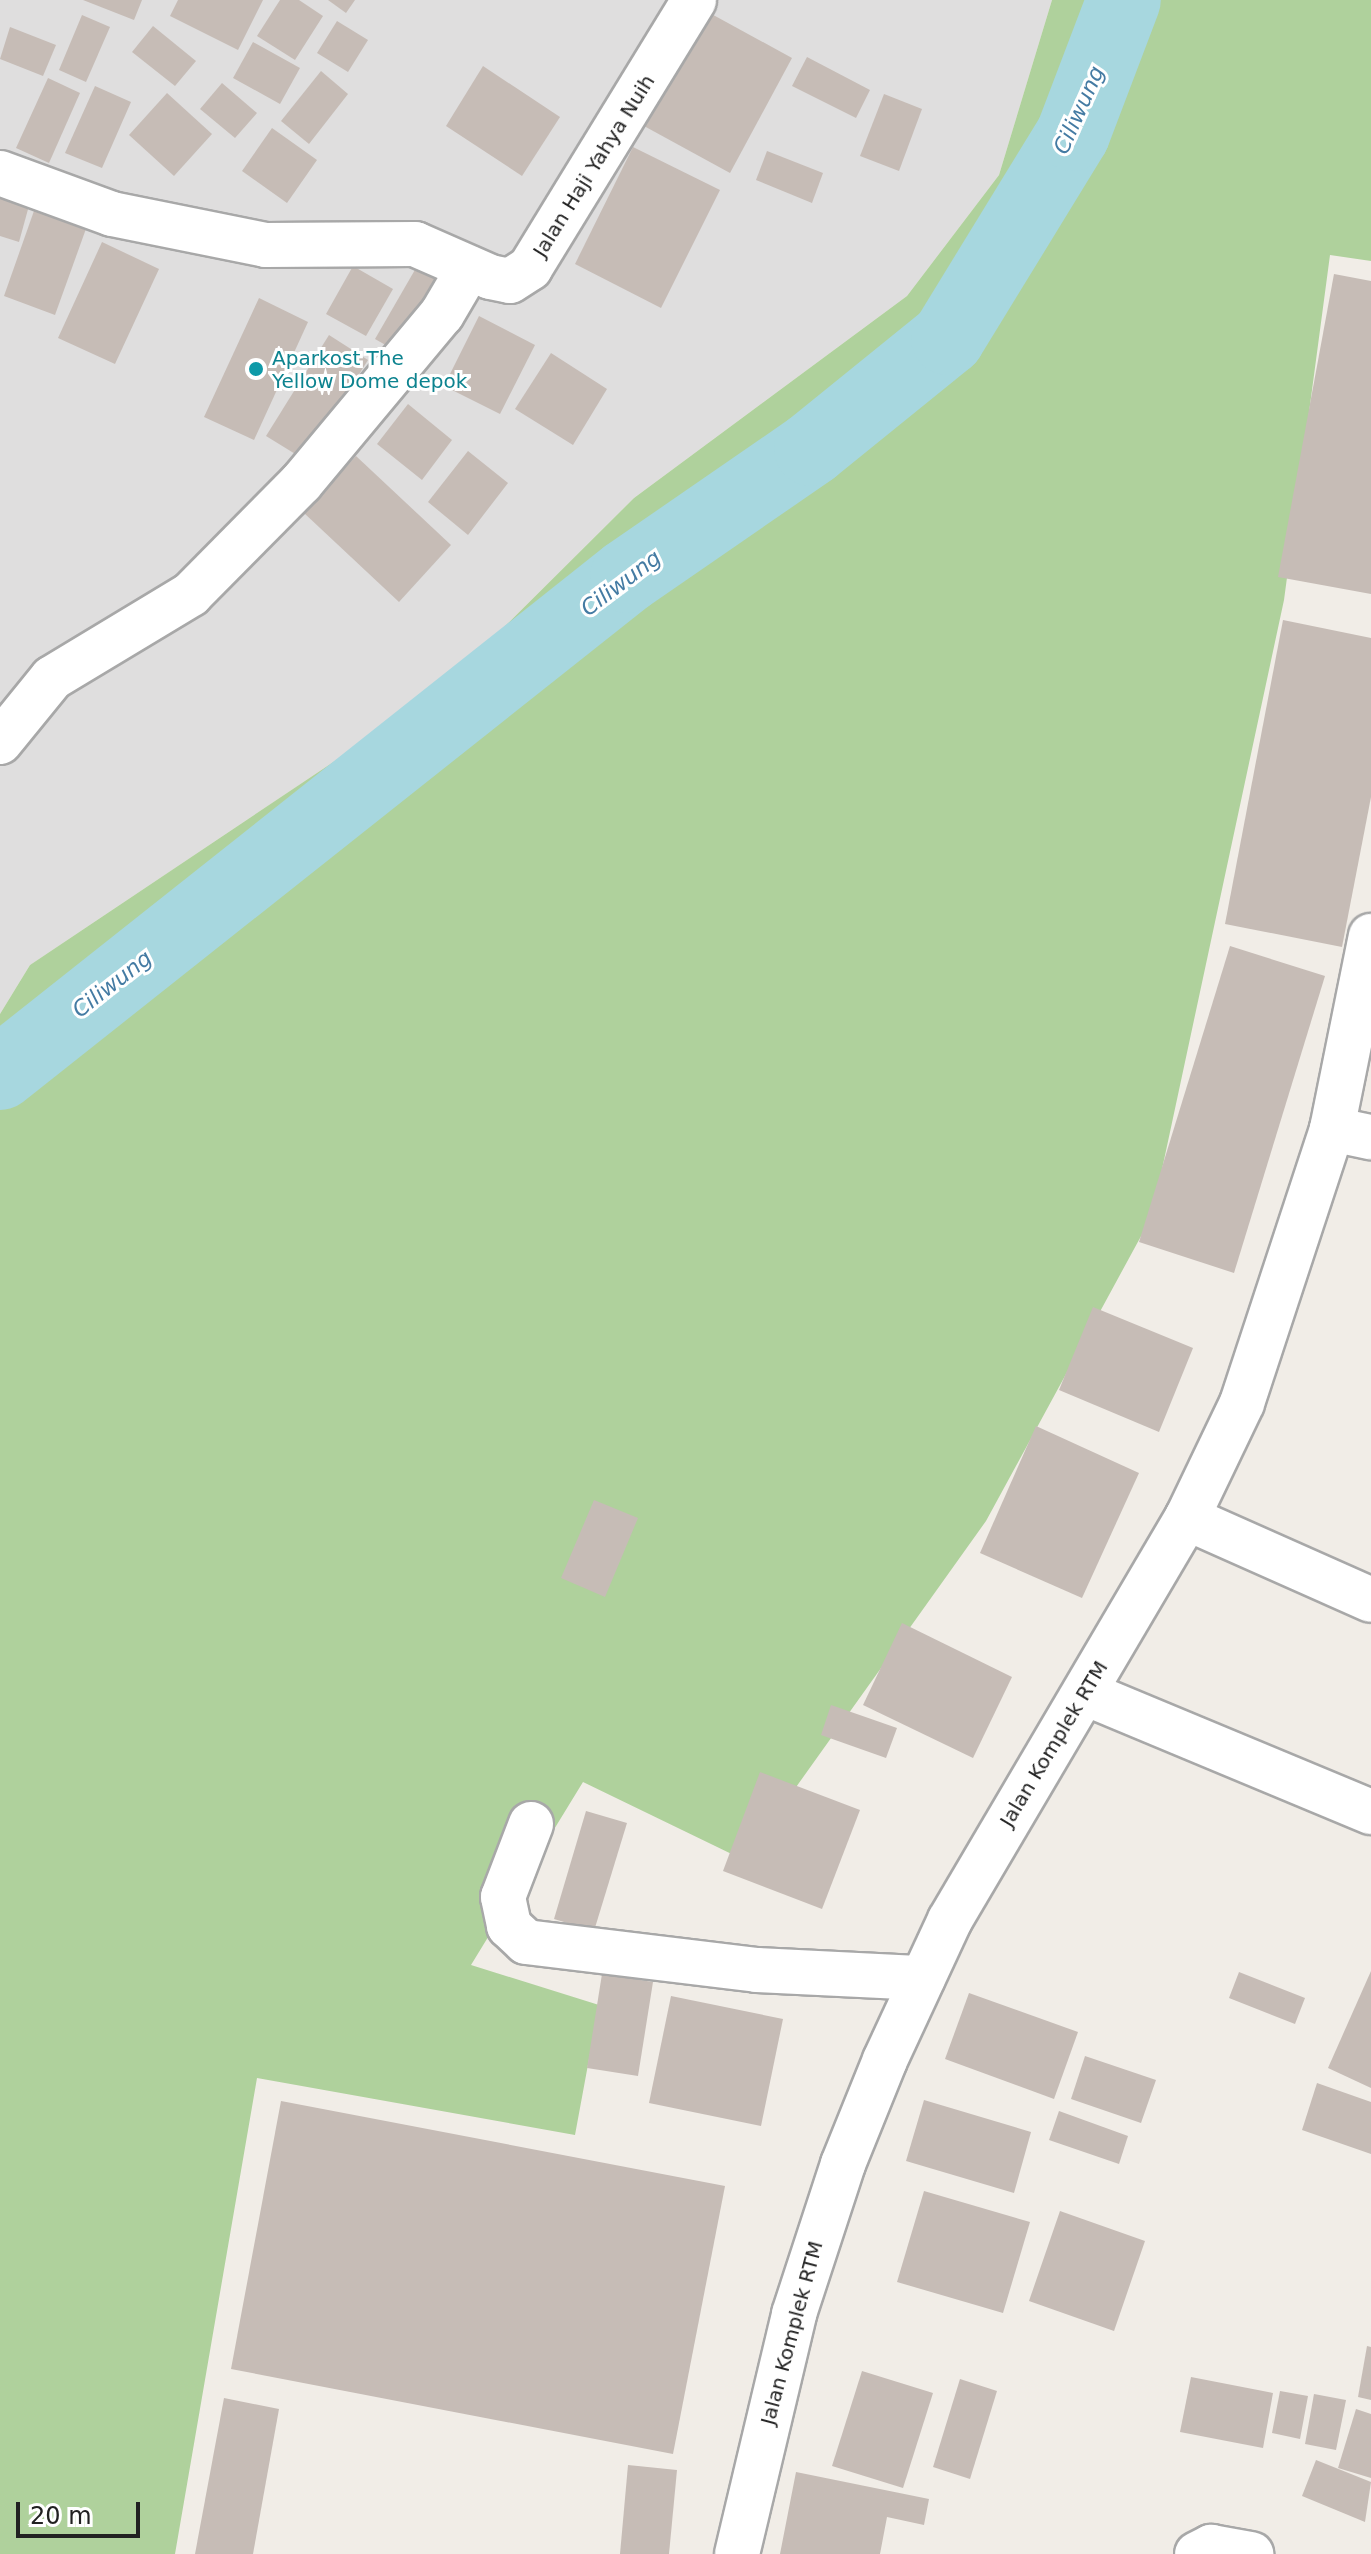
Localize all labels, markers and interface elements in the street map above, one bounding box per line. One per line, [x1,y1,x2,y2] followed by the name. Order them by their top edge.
[1048,62,1110,158] water label: Ciliwung
[528,70,660,262] street label: Jalan Haji Yahya Nuih
[272,346,467,393] place label: Aparkost The Yellow Dome depok
[247,360,265,378] marker: Aparkost The Yellow Dome depok
[576,544,666,622] water label: Ciliwung
[67,945,157,1023] water label: Ciliwung
[995,1657,1113,1831] street label: Jalan Komplek RTM
[756,2238,828,2428] street label: Jalan Komplek RTM
[20,2486,144,2536] scale bar
[30,2502,92,2530] text: 20 m

